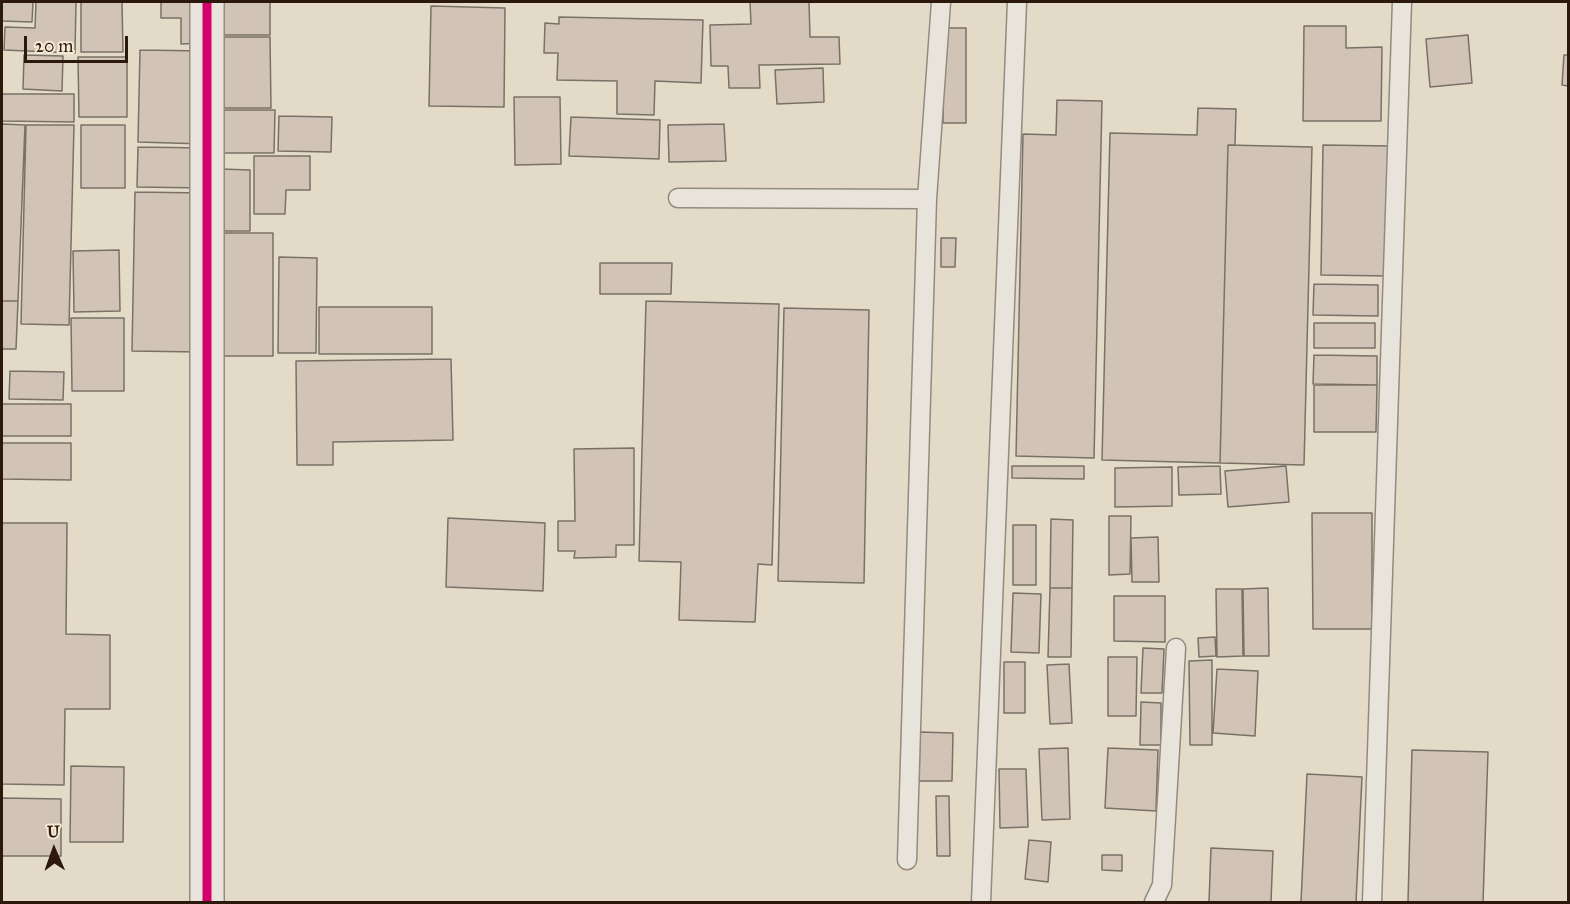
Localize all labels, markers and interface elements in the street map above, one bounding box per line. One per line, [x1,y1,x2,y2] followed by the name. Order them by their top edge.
[27,24,130,62] scale bar
[35,35,73,57] text: 20 m
[24,820,84,880] north arrow
[47,822,60,841] text: U

